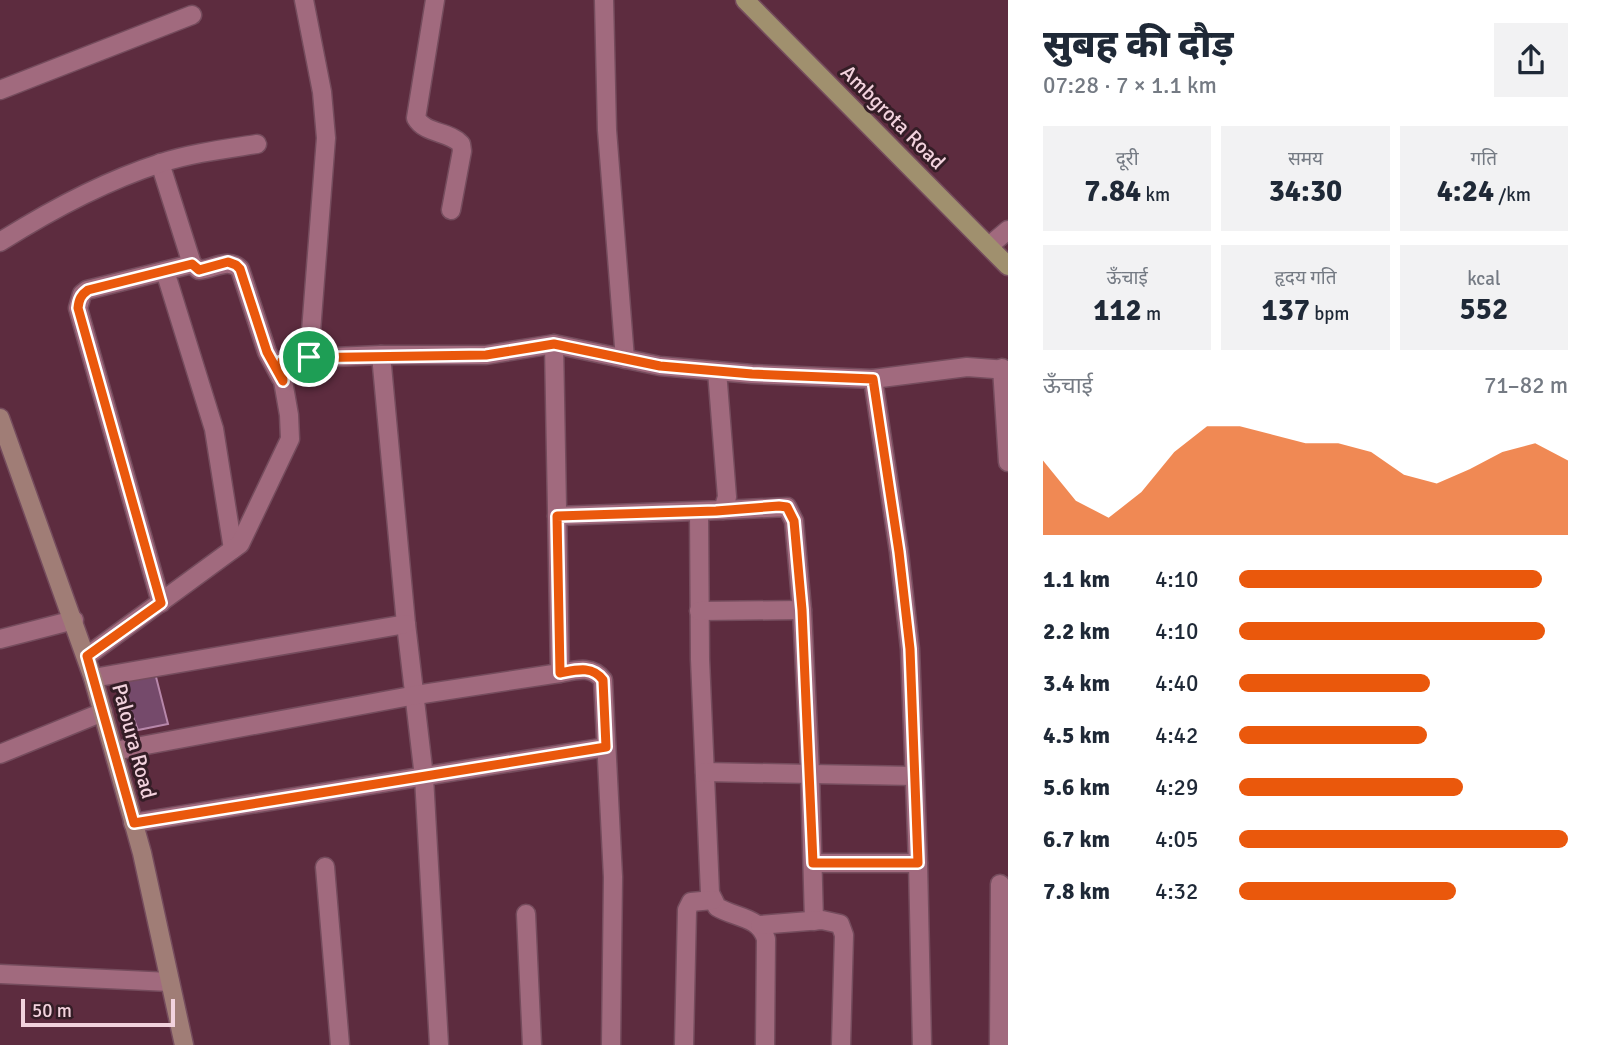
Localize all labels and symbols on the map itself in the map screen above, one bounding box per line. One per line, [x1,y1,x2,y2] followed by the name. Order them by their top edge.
[835,59,951,175] street label: Ambgrota Road
[279,327,339,387] pin
[106,681,162,801] street label: Paloura Road
[21,996,175,1028] scale bar

